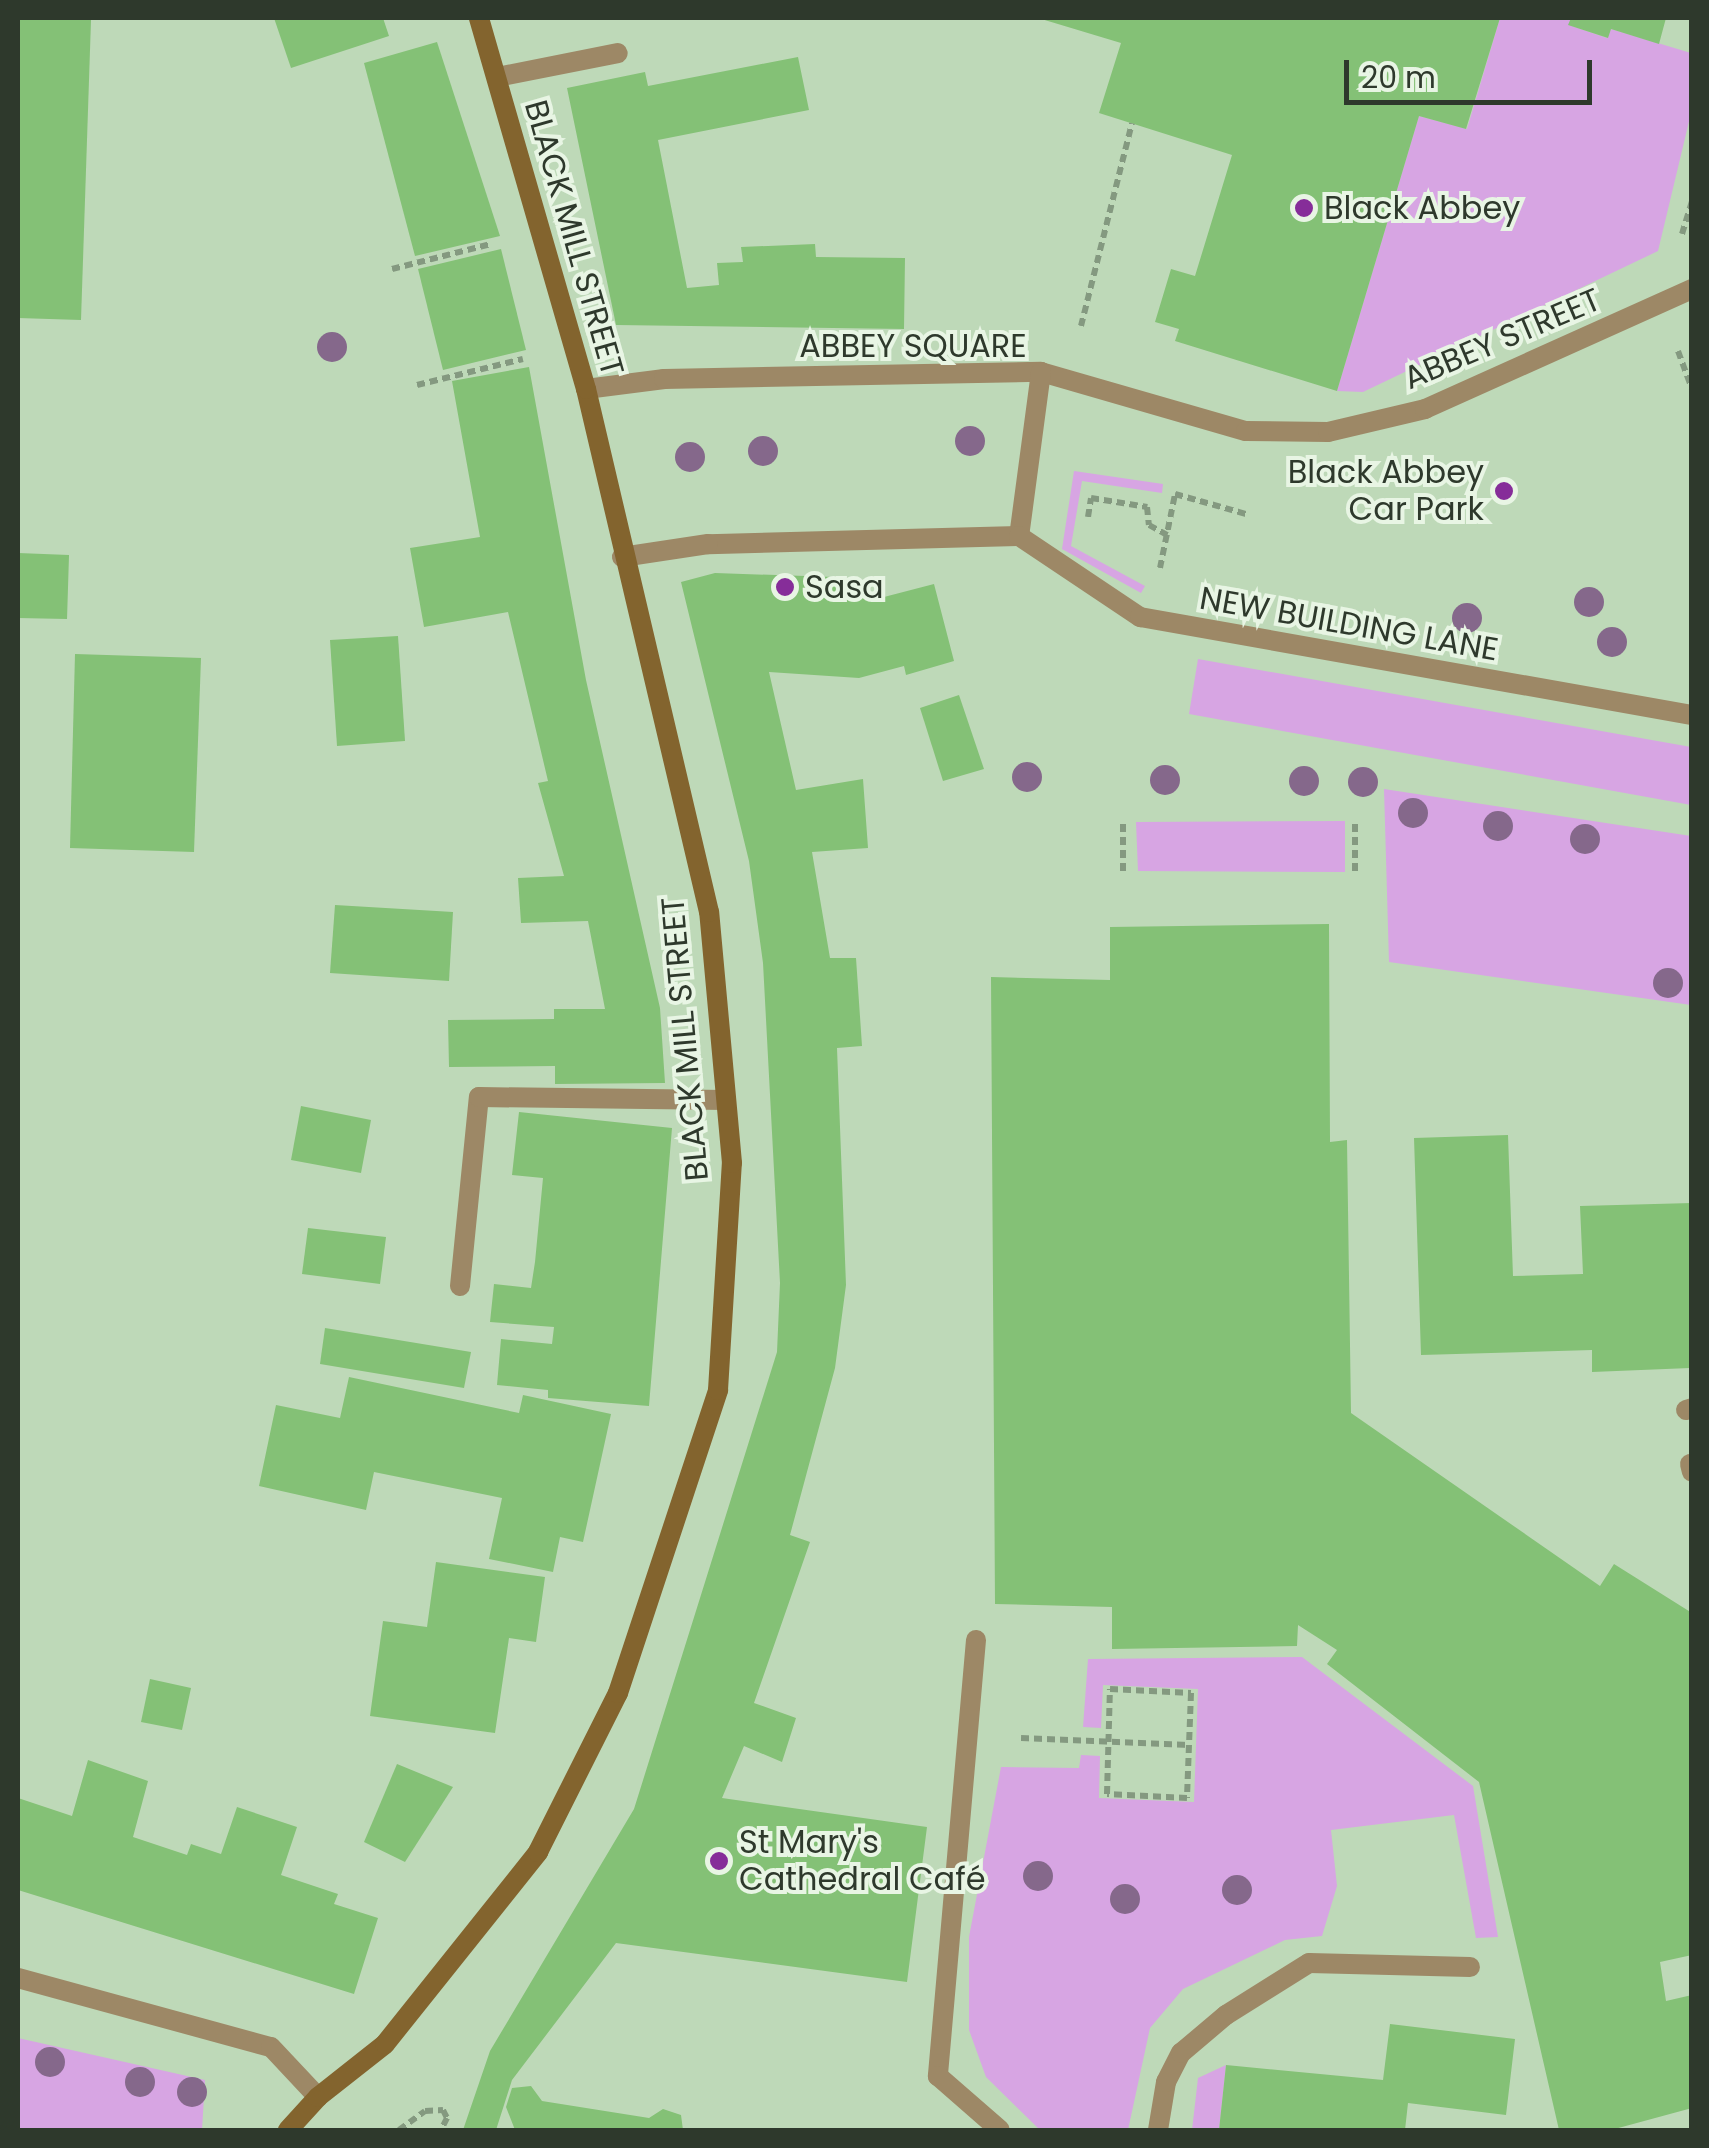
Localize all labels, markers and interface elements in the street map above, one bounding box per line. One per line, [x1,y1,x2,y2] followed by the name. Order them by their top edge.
[1349,40,1596,102] scale bar
[1361,56,1436,99] text: 20 m
[516,96,632,380] street label: BLACK MILL STREET
[1324,189,1520,227] place label: Black Abbey
[1293,197,1315,219] marker: Black Abbey
[1398,280,1606,398] street label: ABBEY STREET
[799,327,1027,365] street label: ABBEY SQUARE
[1288,454,1484,529] place label: Black Abbey Car Park
[1493,480,1515,502] marker: Black Abbey Car Park
[805,568,884,606] place label: Sasa
[774,576,796,598] marker: Sasa
[1197,579,1501,669] street label: NEW BUILDING LANE
[653,896,717,1182] street label: BLACK MILL STREET
[739,1824,986,1899] place label: St Mary's Cathedral Café
[708,1850,730,1872] marker: St Mary's Cathedral Café

